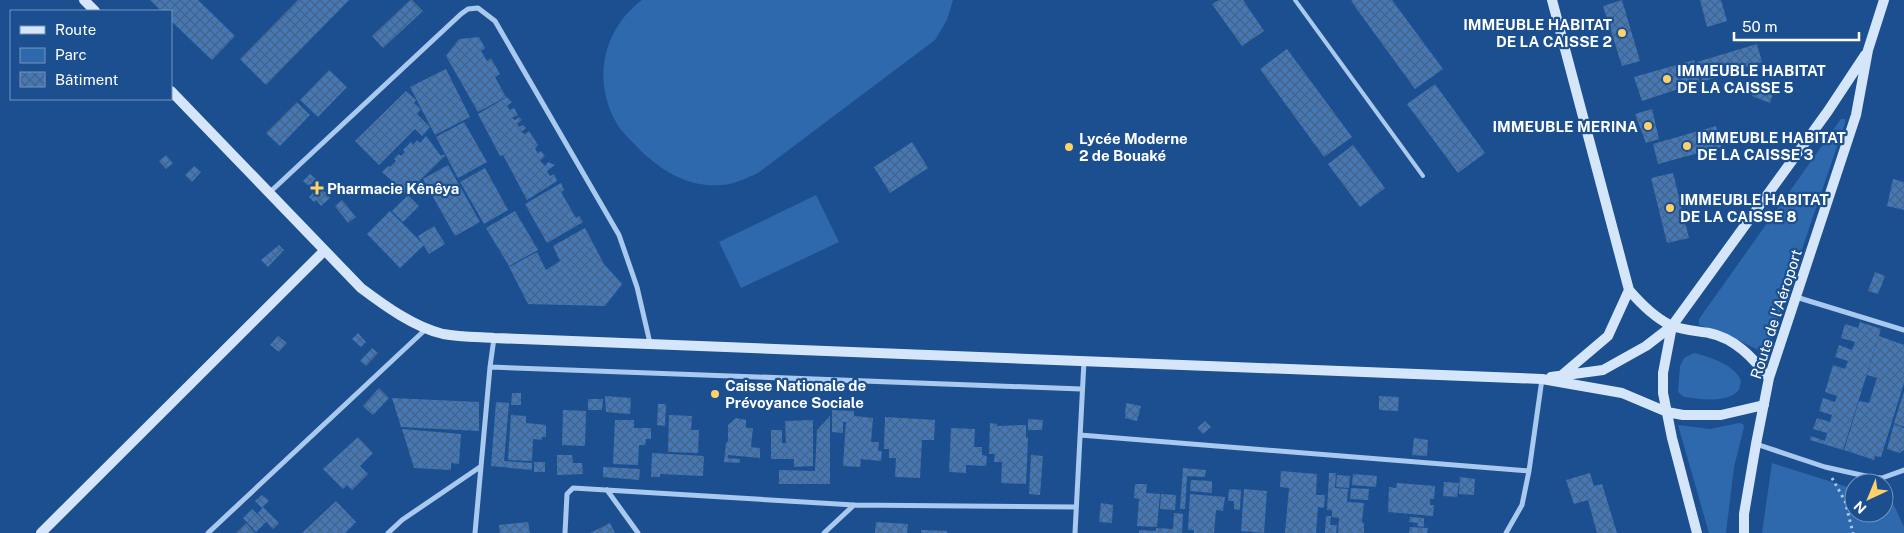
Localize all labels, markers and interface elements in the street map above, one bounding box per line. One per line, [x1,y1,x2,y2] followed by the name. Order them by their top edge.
[10,10,172,100] legend
[1734,10,1859,42] scale bar
[1463,16,1612,50] place label: IMMEUBLE HABITAT DE LA CAISSE 2
[1742,18,1777,35] text: 50 m
[55,21,96,38] text: Route
[1616,27,1628,39] marker: IMMEUBLE HABITAT DE LA CAISSE 2
[55,46,87,63] text: Parc
[1677,62,1826,96] place label: IMMEUBLE HABITAT DE LA CAISSE 5
[55,71,118,88] text: Bâtiment
[1661,73,1673,85] marker: IMMEUBLE HABITAT DE LA CAISSE 5
[1492,118,1638,135] place label: IMMEUBLE MERINA
[1642,120,1654,132] marker: IMMEUBLE MERINA
[1697,129,1846,163] place label: IMMEUBLE HABITAT DE LA CAISSE 3
[1079,130,1188,164] place label: Lycée Moderne 2 de Bouaké
[1681,140,1693,152] marker: IMMEUBLE HABITAT DE LA CAISSE 3
[1063,141,1075,153] marker: Lycée Moderne 2 de Bouaké
[327,180,459,197] place label: Pharmacie Kênêya
[311,182,323,194] marker: Pharmacie Kênêya
[1680,191,1829,225] place label: IMMEUBLE HABITAT DE LA CAISSE 8
[1664,202,1676,214] marker: IMMEUBLE HABITAT DE LA CAISSE 8
[1747,247,1805,381] street label: Route de l'Aéroport
[725,377,866,411] place label: Caisse Nationale de Prévoyance Sociale
[709,388,721,400] marker: Caisse Nationale de Prévoyance Sociale
[1844,473,1894,523] north arrow
[1850,498,1869,517] text: N

